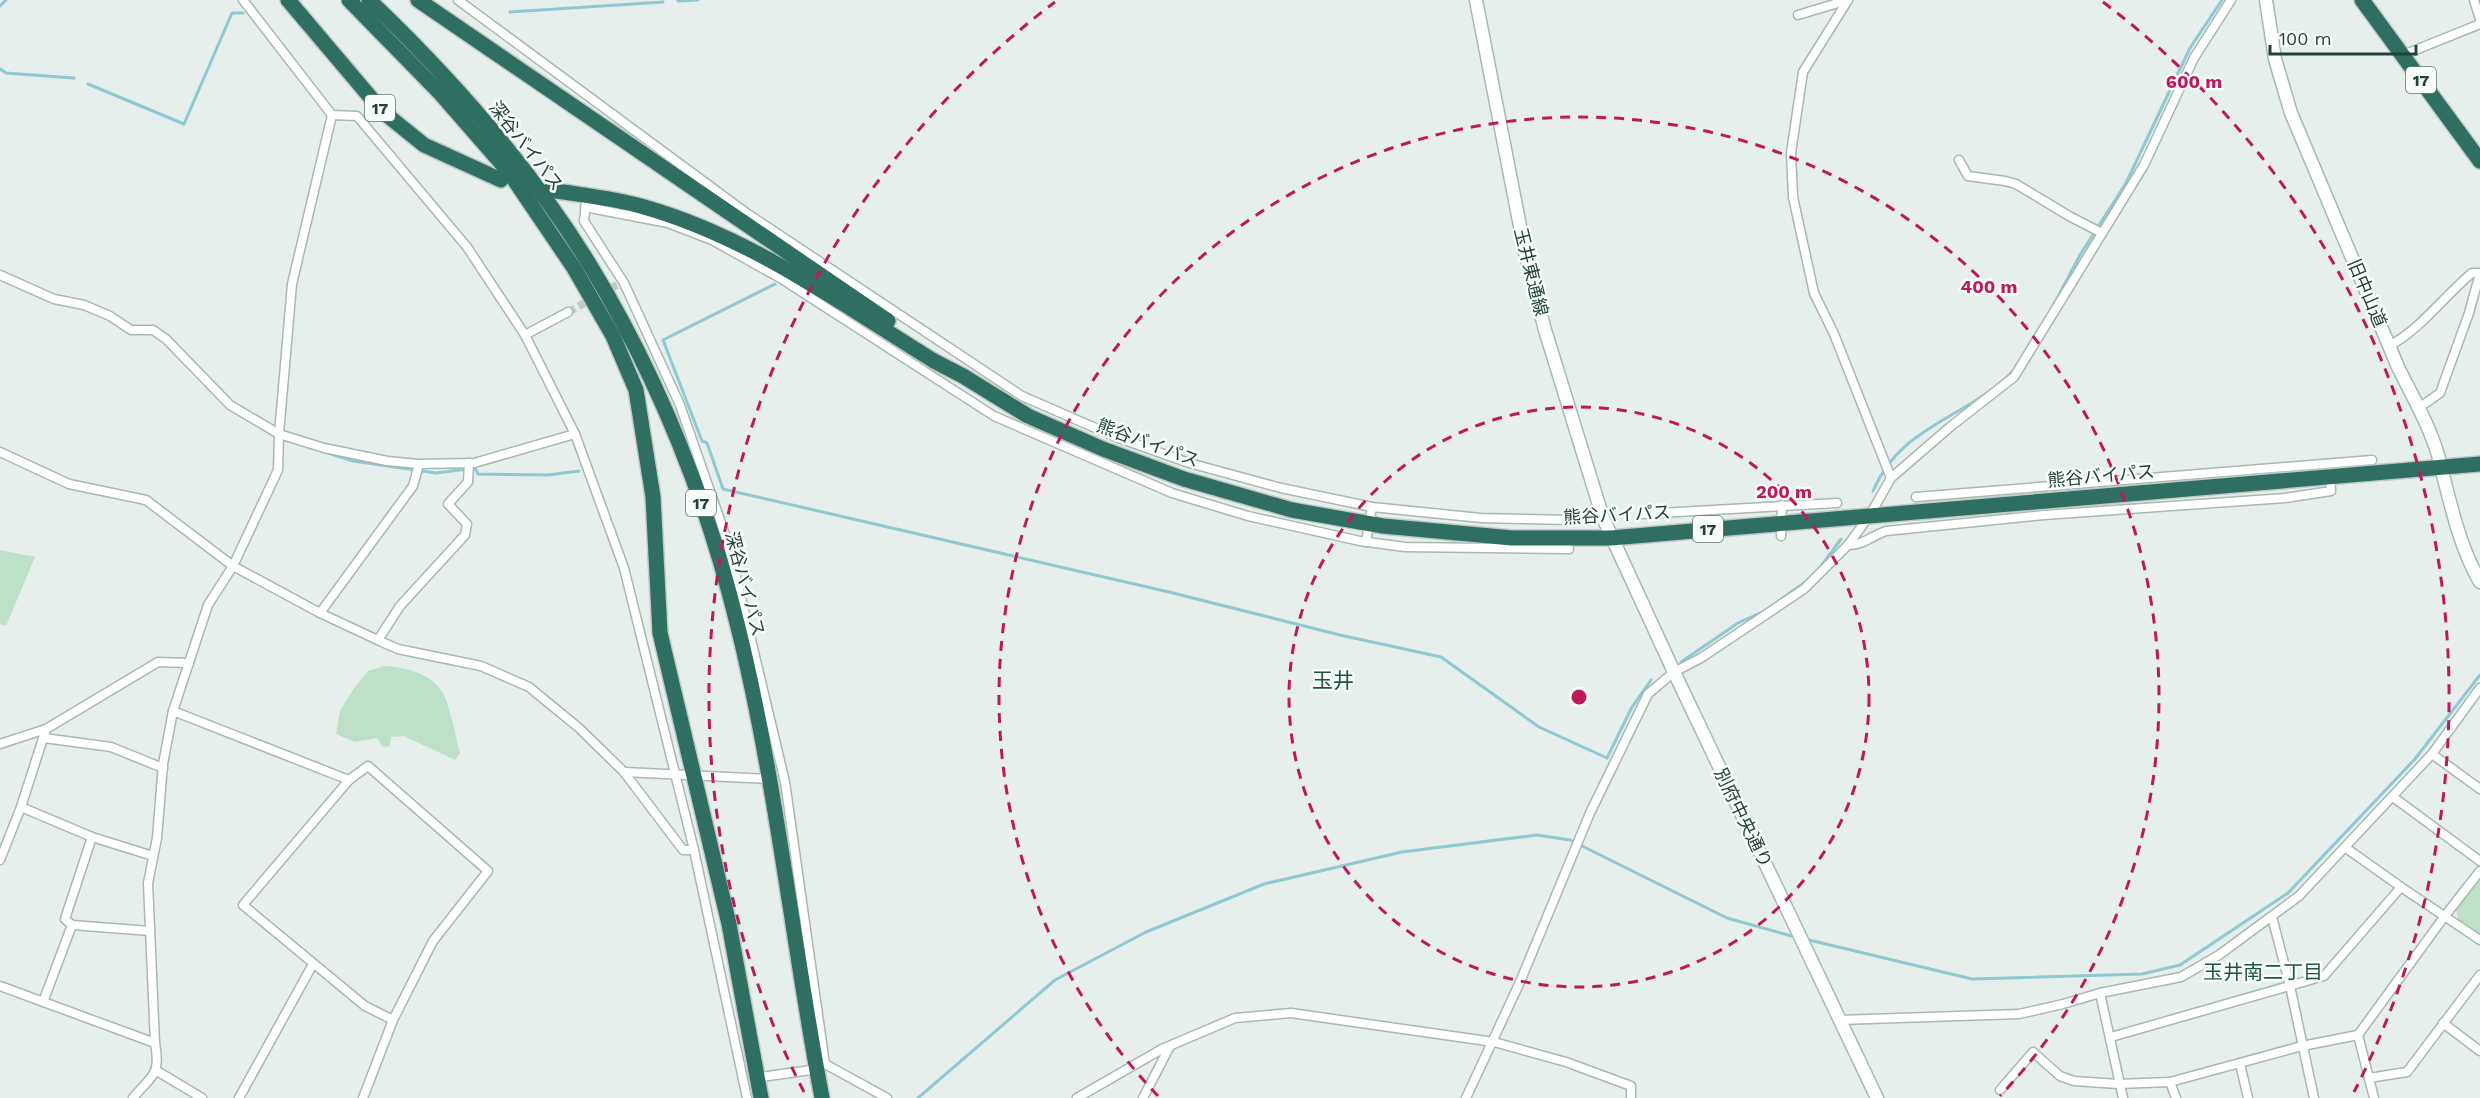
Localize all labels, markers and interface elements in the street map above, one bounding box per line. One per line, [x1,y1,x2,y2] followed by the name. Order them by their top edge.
[2270,18,2416,56] scale bar
[2279,28,2332,49] text: 100 m
[2406,67,2436,93] road number: 17
[2166,71,2222,92] text: 600 m
[365,95,395,121] road number: 17
[485,97,568,195] street label: 深谷バイパス
[1510,226,1553,318] street label: 玉井東通線
[2344,256,2391,330] street label: 旧中山道
[1961,276,2017,297] text: 400 m
[1094,414,1202,471] street label: 熊谷バイパス
[2046,460,2155,491] street label: 熊谷バイパス
[1756,481,1812,502] text: 200 m
[686,490,716,516] road number: 17
[1563,501,1671,528] street label: 熊谷バイパス
[1693,516,1723,542] road number: 17
[721,529,770,639] street label: 深谷バイパス
[1312,668,1354,693] district label: 玉井
[1569,687,1589,707] centre of rings
[1710,765,1777,871] street label: 別府中央通り
[2203,960,2323,984] district label: 玉井南二丁目

